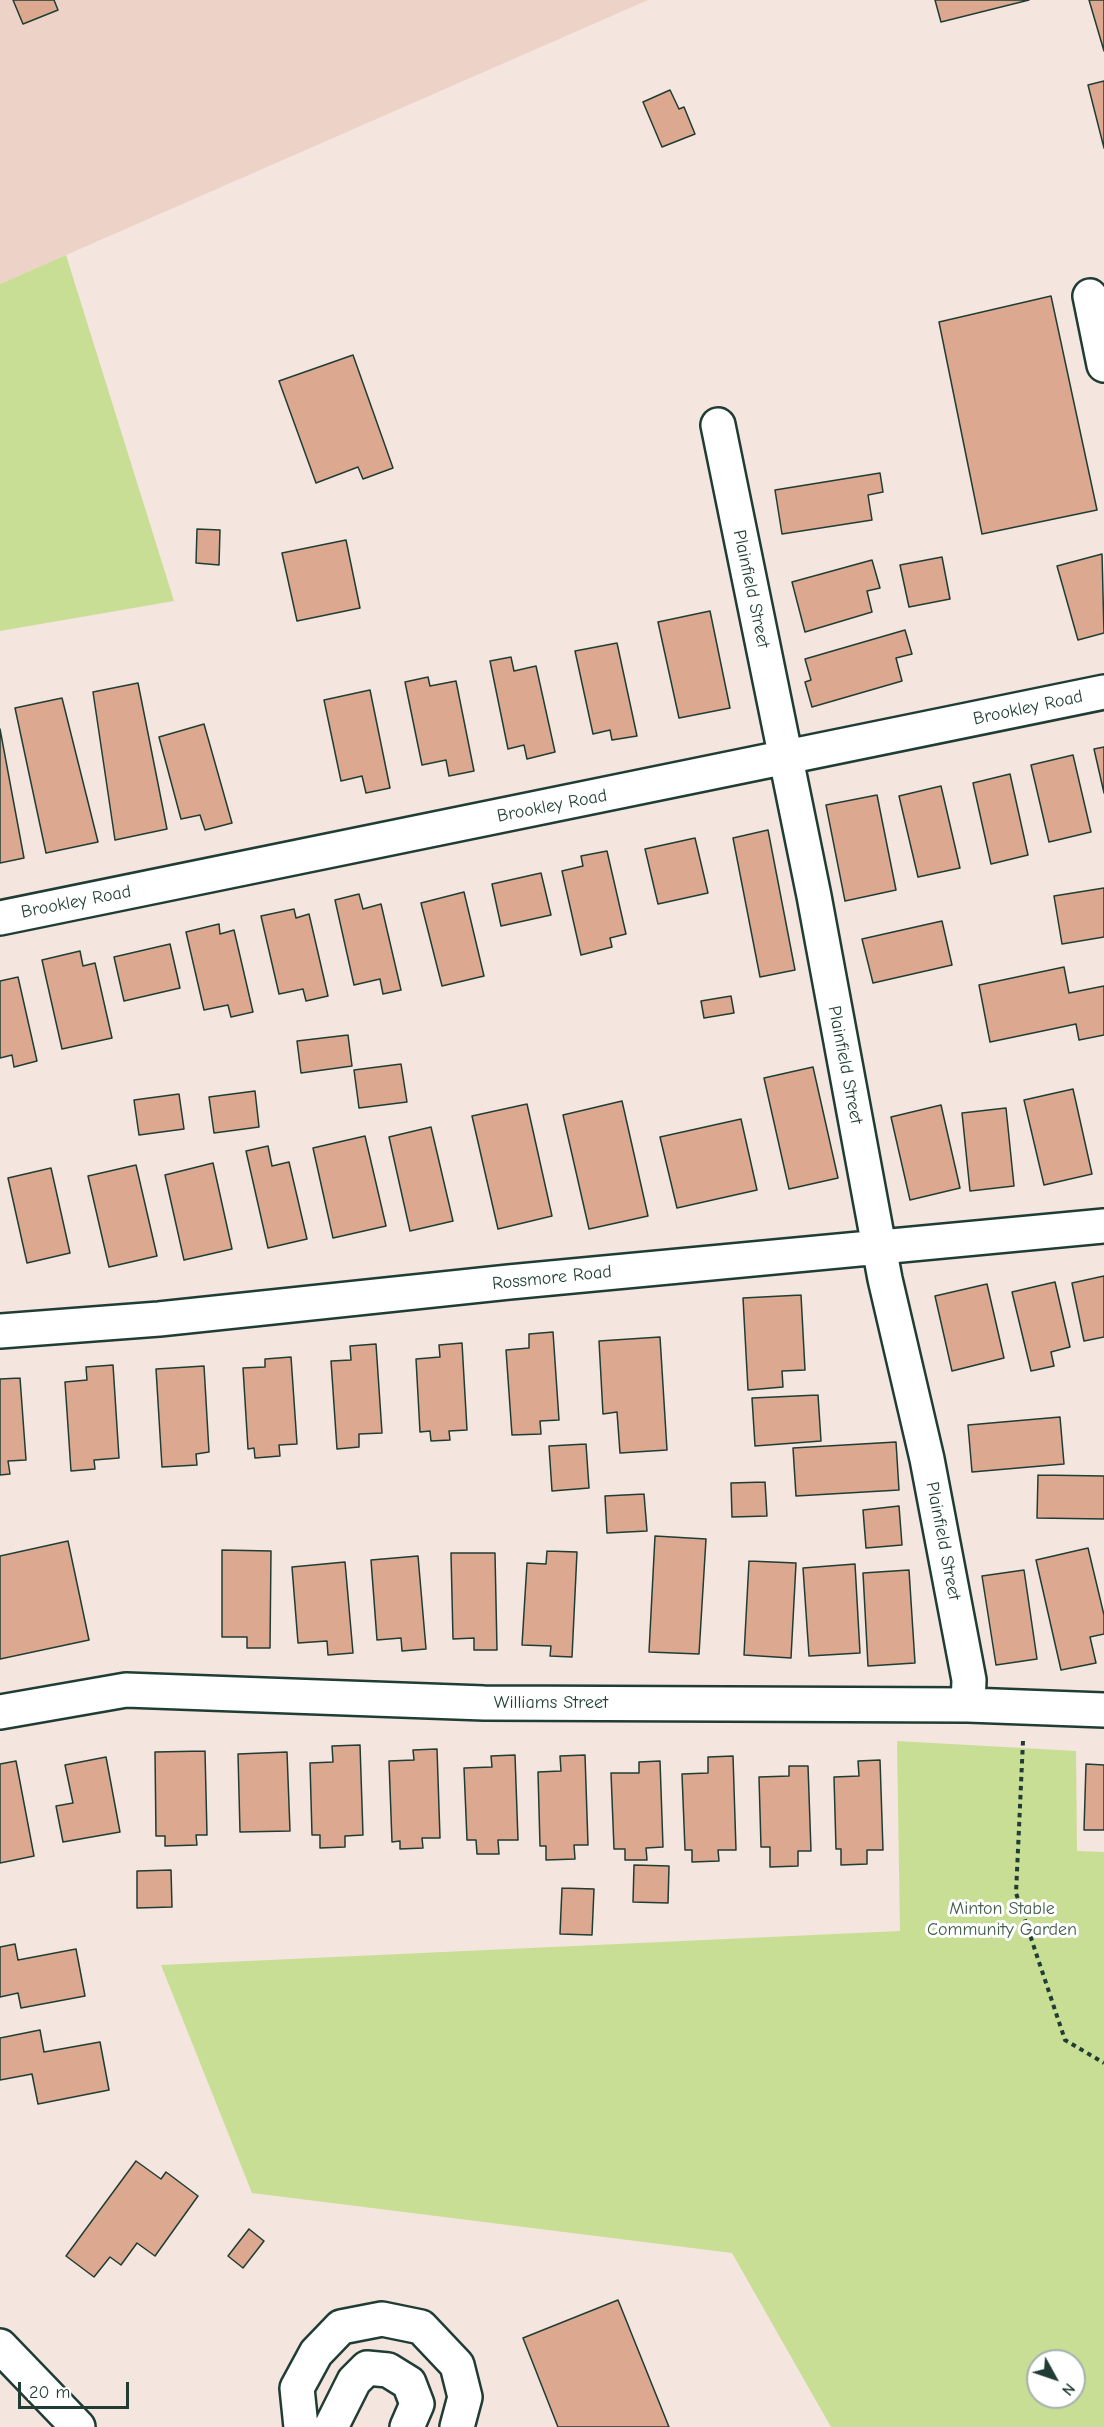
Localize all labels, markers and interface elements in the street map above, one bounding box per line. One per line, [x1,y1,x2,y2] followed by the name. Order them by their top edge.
[728,528,774,650] street label: Plainfield Street
[971,686,1085,730] street label: Brookley Road
[495,785,609,827] street label: Brookley Road
[19,881,133,923] street label: Brookley Road
[823,1004,867,1126] street label: Plainfield Street
[491,1261,613,1295] street label: Rossmore Road
[921,1480,965,1602] street label: Plainfield Street
[494,1692,608,1714] street label: Williams Street
[927,1898,1077,1940] park label: Minton Stable Community Garden
[1026,2349,1086,2409] north arrow
[21,2370,132,2408] scale bar
[1058,2380,1079,2399] text: N
[29,2382,70,2403] text: 20 m

